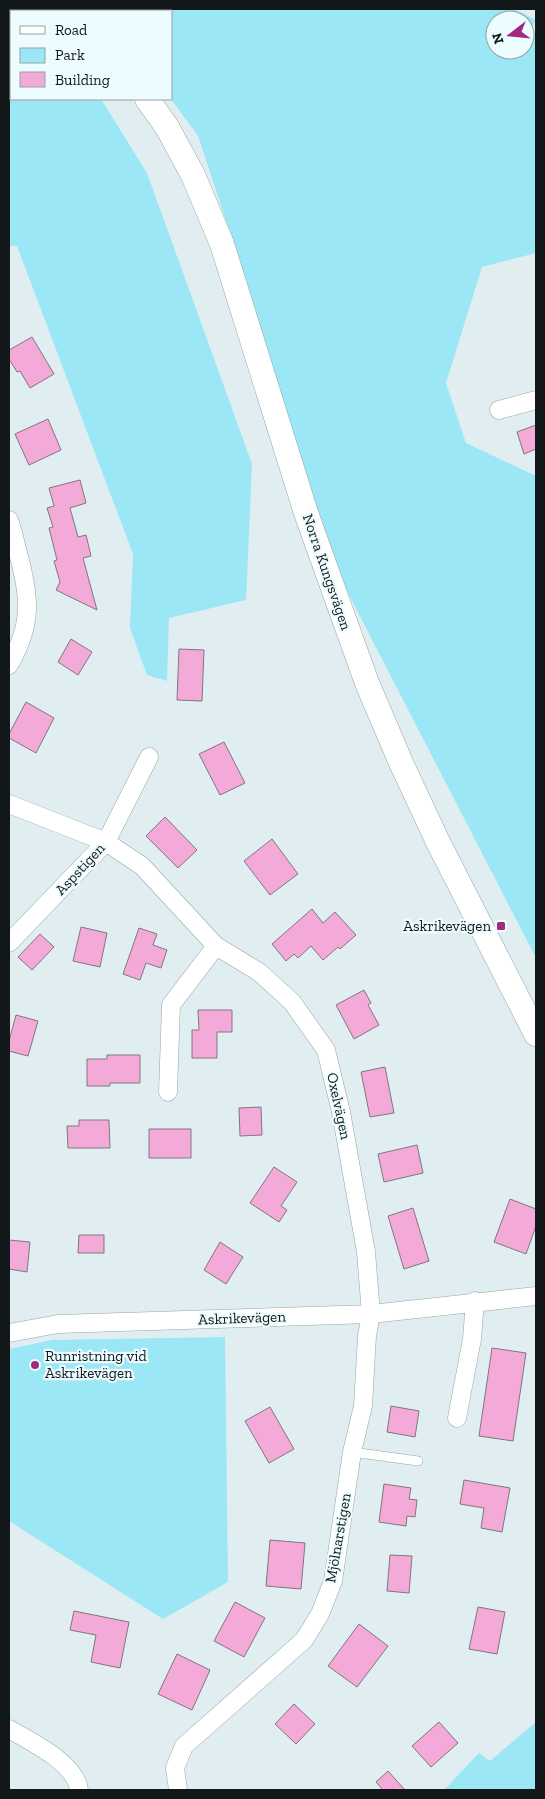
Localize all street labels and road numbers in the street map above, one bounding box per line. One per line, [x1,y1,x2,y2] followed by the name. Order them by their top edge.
[299,512,355,633] street label: Norra Kungsvägen
[51,839,109,899] street label: Aspstigen
[323,1071,355,1141] street label: Oxelvägen
[198,1307,287,1329] street label: Askrikevägen
[321,1491,355,1584] street label: Mjölnarstigen

